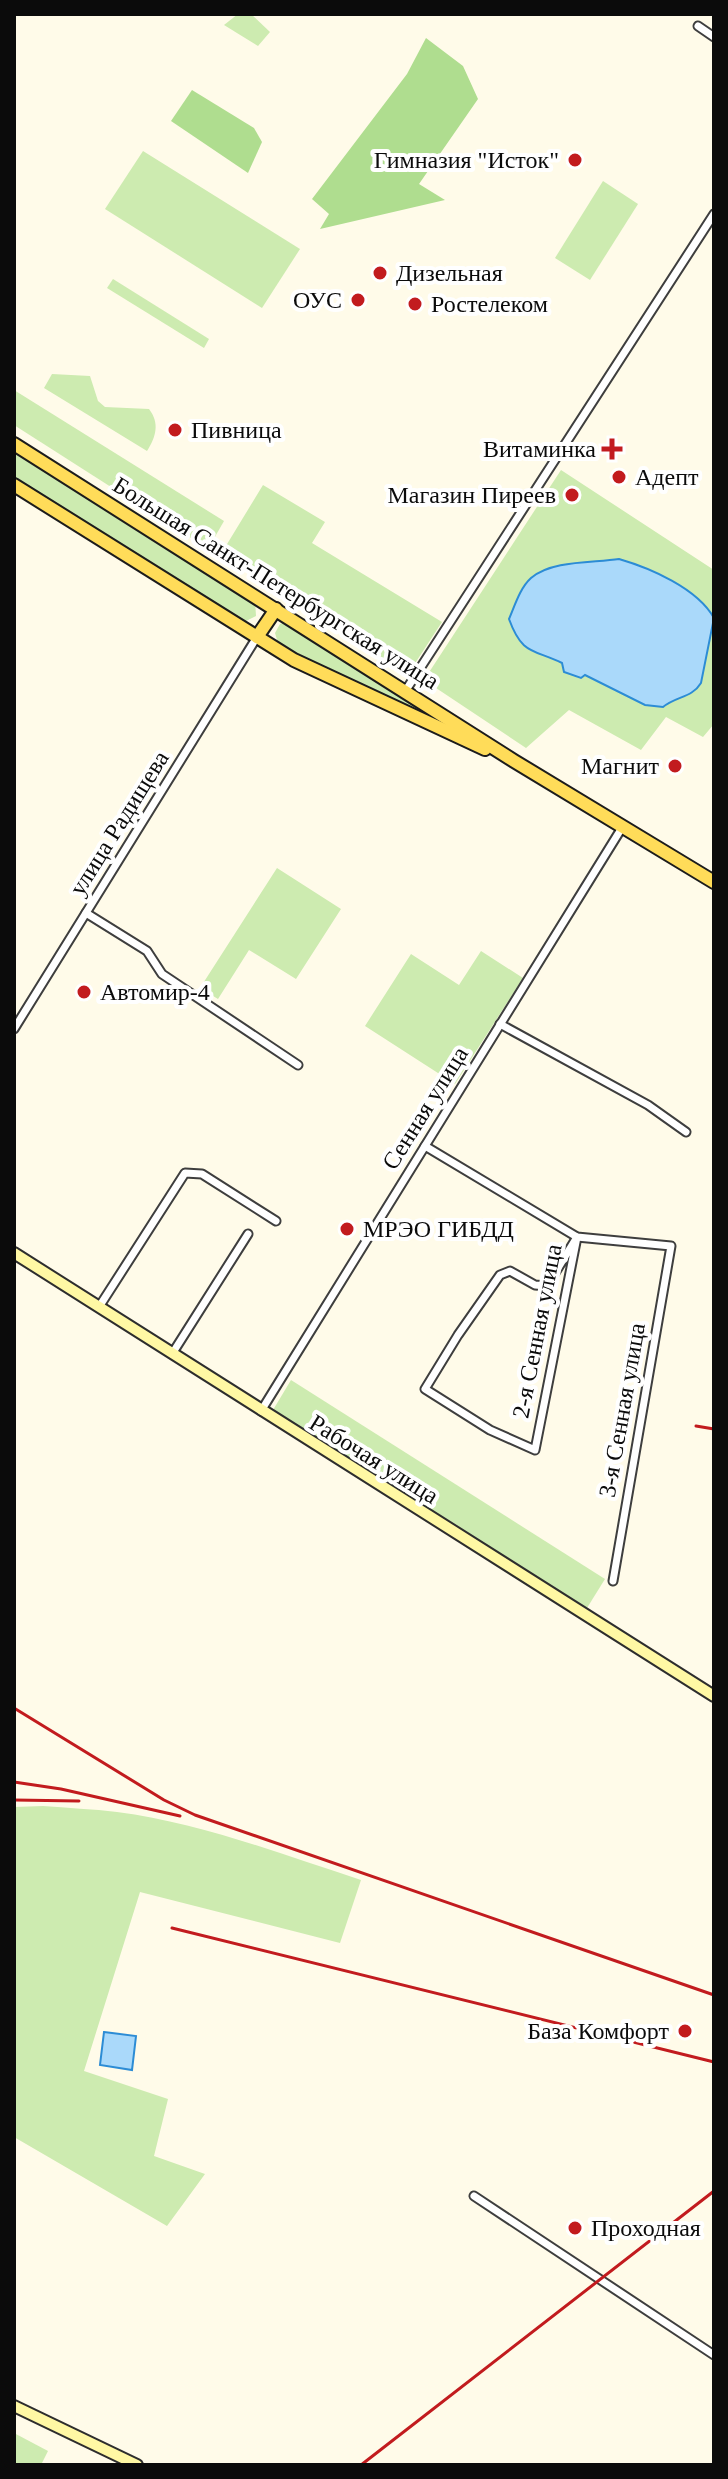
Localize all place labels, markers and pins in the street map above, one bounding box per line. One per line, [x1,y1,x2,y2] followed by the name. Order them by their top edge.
[374,147,559,173] place label: Гимназия "Исток"
[566,151,584,169] marker: Гимназия "Исток"
[396,260,503,286] place label: Дизельная
[371,264,389,282] marker: Дизельная
[293,287,342,313] place label: ОУС
[349,291,367,309] marker: ОУС
[431,291,548,317] place label: Ростелеком
[406,295,424,313] marker: Ростелеком
[191,417,282,443] place label: Пивница
[166,421,184,439] marker: Пивница
[483,436,596,462] place label: Витаминка
[603,440,621,458] marker: Витаминка
[635,464,699,490] place label: Адепт
[610,468,628,486] marker: Адепт
[388,482,556,508] place label: Магазин Пиреев
[563,486,581,504] marker: Магазин Пиреев
[581,753,660,779] place label: Магнит
[666,757,684,775] marker: Магнит
[100,979,210,1005] place label: Автомир-4
[75,983,93,1001] marker: Автомир-4
[363,1216,514,1242] place label: МРЭО ГИБДД
[338,1220,356,1238] marker: МРЭО ГИБДД
[527,2018,670,2044] place label: База Комфорт
[676,2022,694,2040] marker: База Комфорт
[591,2215,701,2241] place label: Проходная
[566,2219,584,2237] marker: Проходная

